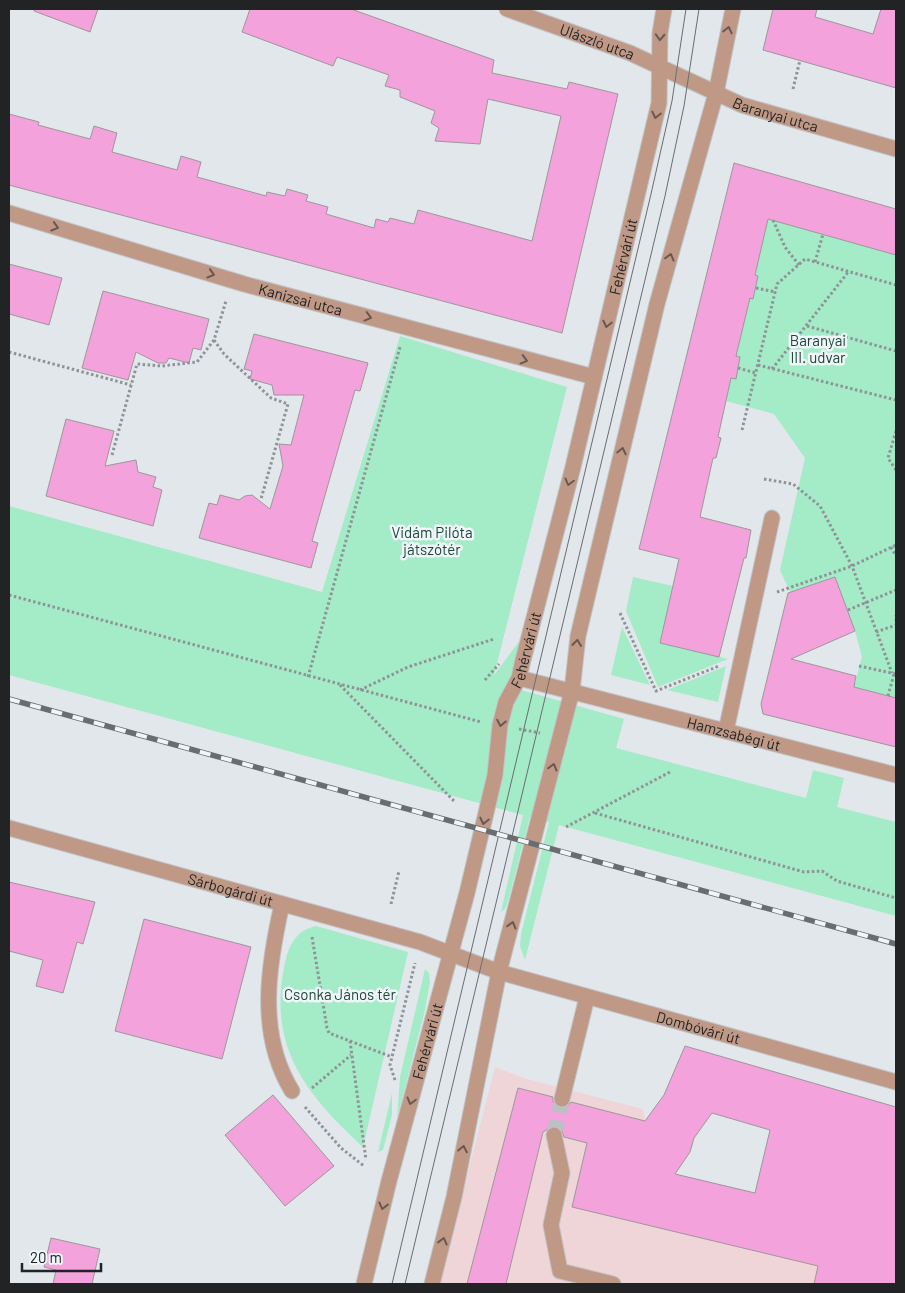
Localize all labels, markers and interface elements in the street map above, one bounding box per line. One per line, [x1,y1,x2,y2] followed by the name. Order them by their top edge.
[558,20,638,63] street label: Ulászló utca
[722,26,733,35] one-way arrow
[655,34,665,42] one-way arrow
[730,93,820,135] street label: Baranyai utca
[651,110,662,119] one-way arrow
[605,216,640,297] street label: Fehérvári út
[51,221,59,231] one-way arrow
[664,254,674,262] one-way arrow
[206,269,214,279] one-way arrow
[257,279,344,319] street label: Kanizsai utca
[363,311,372,322] one-way arrow
[602,320,613,329] one-way arrow
[790,331,846,366] park label: Baranyai III. udvar
[520,354,529,365] one-way arrow
[616,446,627,455] one-way arrow
[564,478,575,487] one-way arrow
[391,523,473,558] park label: Vidám Pilóta játszótér
[506,610,544,691] street label: Fehérvári út
[571,639,582,647] one-way arrow
[685,713,783,754] street label: Hamzsabégi út
[496,718,507,727] one-way arrow
[547,763,558,772] one-way arrow
[479,816,490,825] one-way arrow
[186,869,275,910] street label: Sárbogárdi út
[506,920,517,929] one-way arrow
[284,985,397,1003] park label: Csonka János tér
[408,1001,446,1081] street label: Fehérvári út
[655,1007,742,1047] street label: Dombóvári út
[406,1097,417,1106] one-way arrow
[458,1145,468,1154] one-way arrow
[378,1201,389,1210] one-way arrow
[437,1236,448,1245] one-way arrow
[22,1240,101,1272] scale bar
[30,1248,62,1266] text: 20 m

